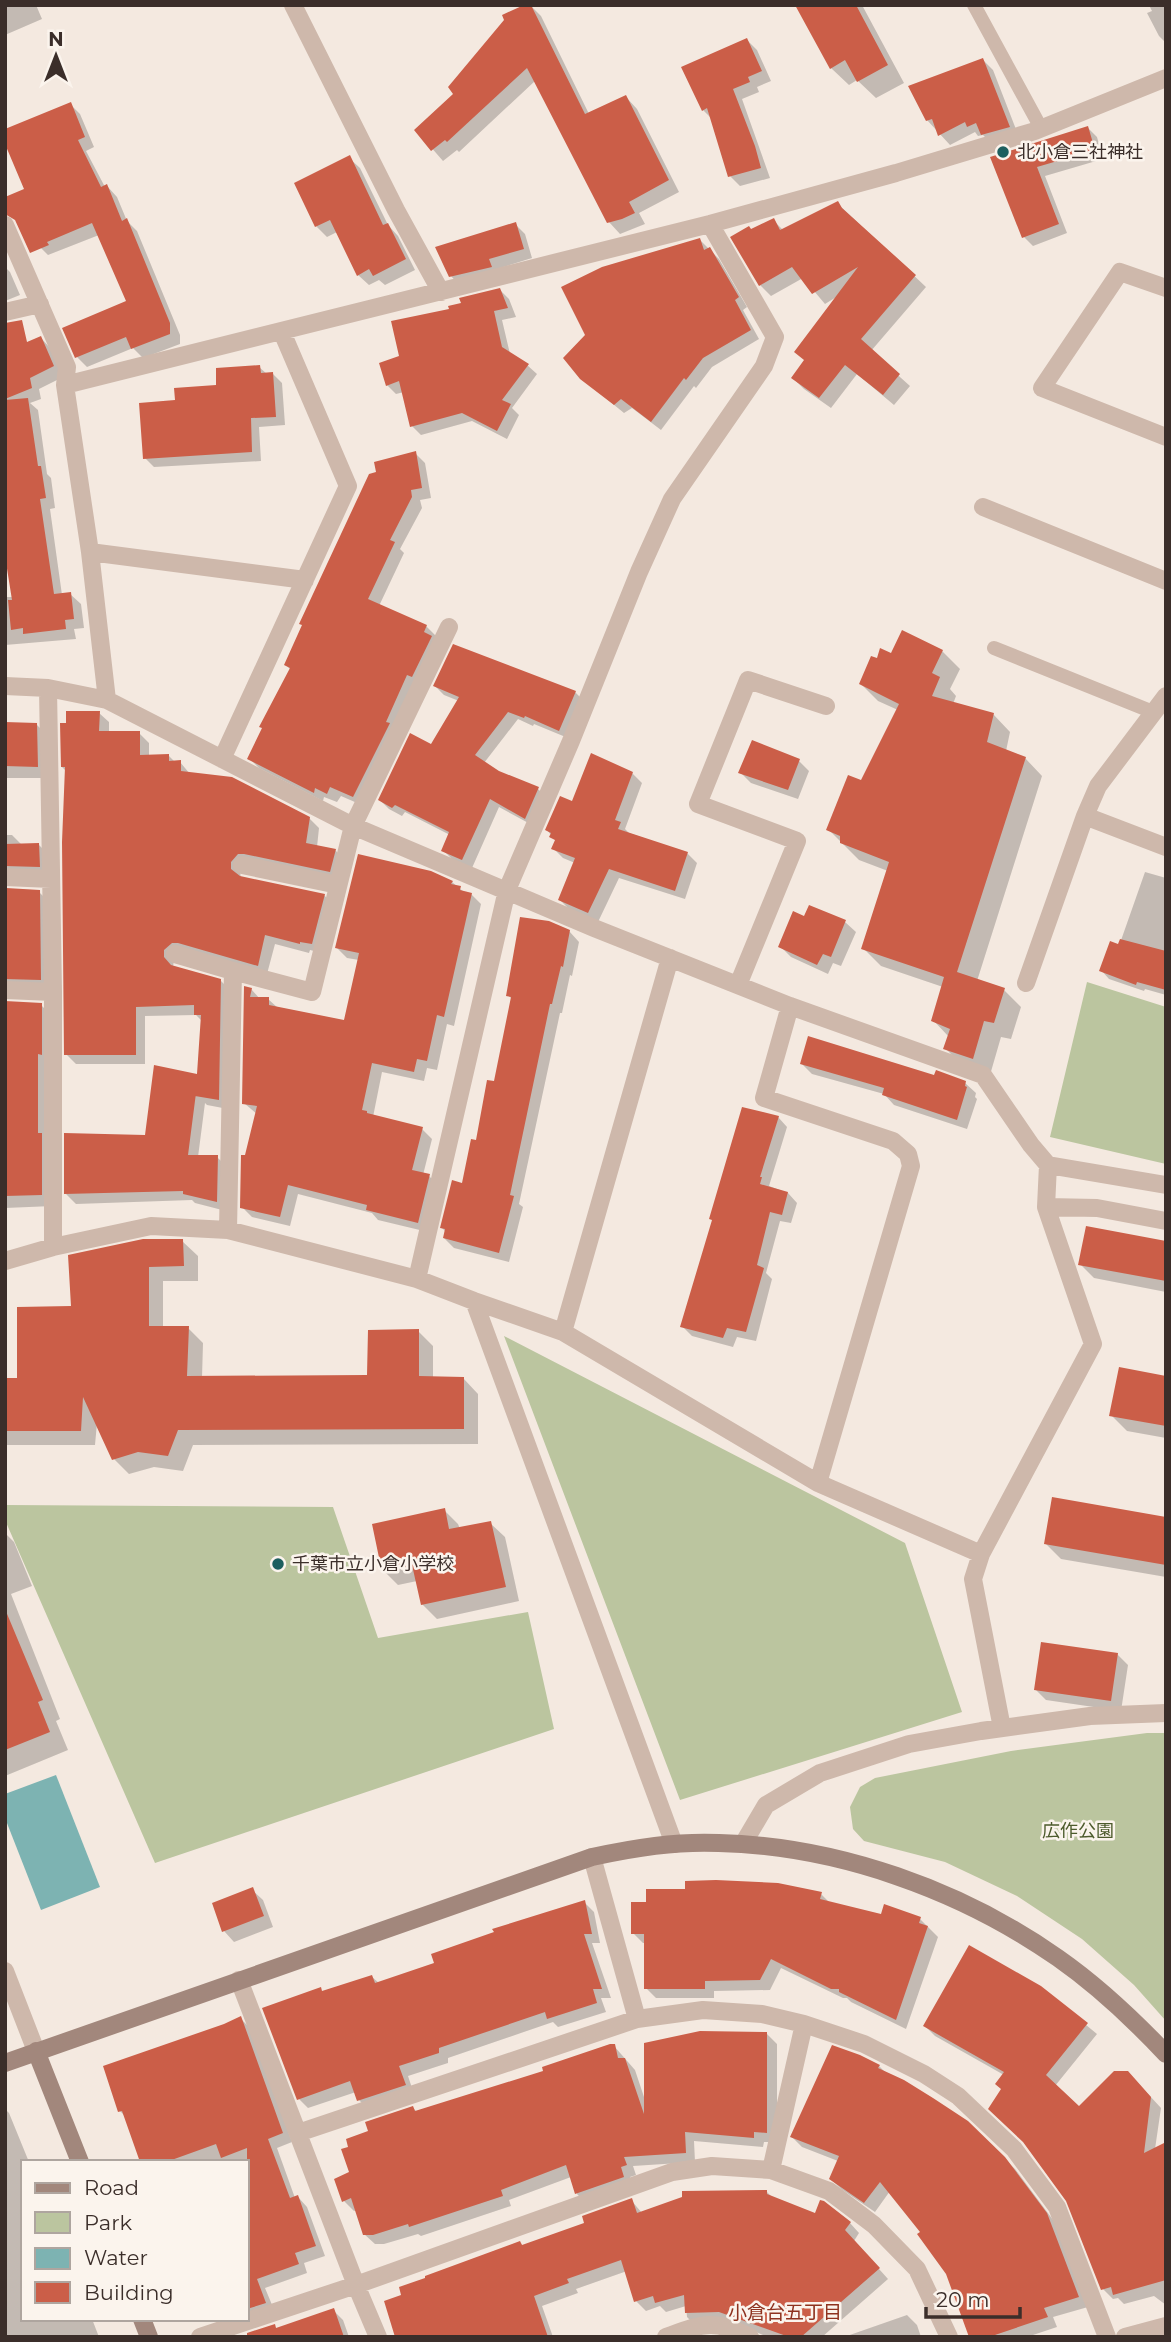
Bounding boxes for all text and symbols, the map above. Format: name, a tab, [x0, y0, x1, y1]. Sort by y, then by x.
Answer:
north arrow	[21, 21, 91, 91]
text: N	[48, 28, 64, 51]
place label: 北小倉三社神社	[1017, 141, 1143, 163]
marker: 北小倉三社神社	[995, 144, 1011, 160]
place label: 千葉市立小倉小学校	[292, 1553, 454, 1575]
marker: 千葉市立小倉小学校	[270, 1556, 286, 1572]
park label: 広作公園	[1042, 1820, 1114, 1842]
legend	[21, 2160, 248, 2321]
text: Road	[84, 2175, 139, 2200]
text: Park	[84, 2210, 132, 2235]
text: Water	[84, 2245, 148, 2270]
scale bar	[926, 2276, 1020, 2320]
text: Building	[84, 2280, 174, 2305]
text: 20 m	[936, 2287, 990, 2312]
district label: 小倉台五丁目	[728, 2301, 842, 2324]

